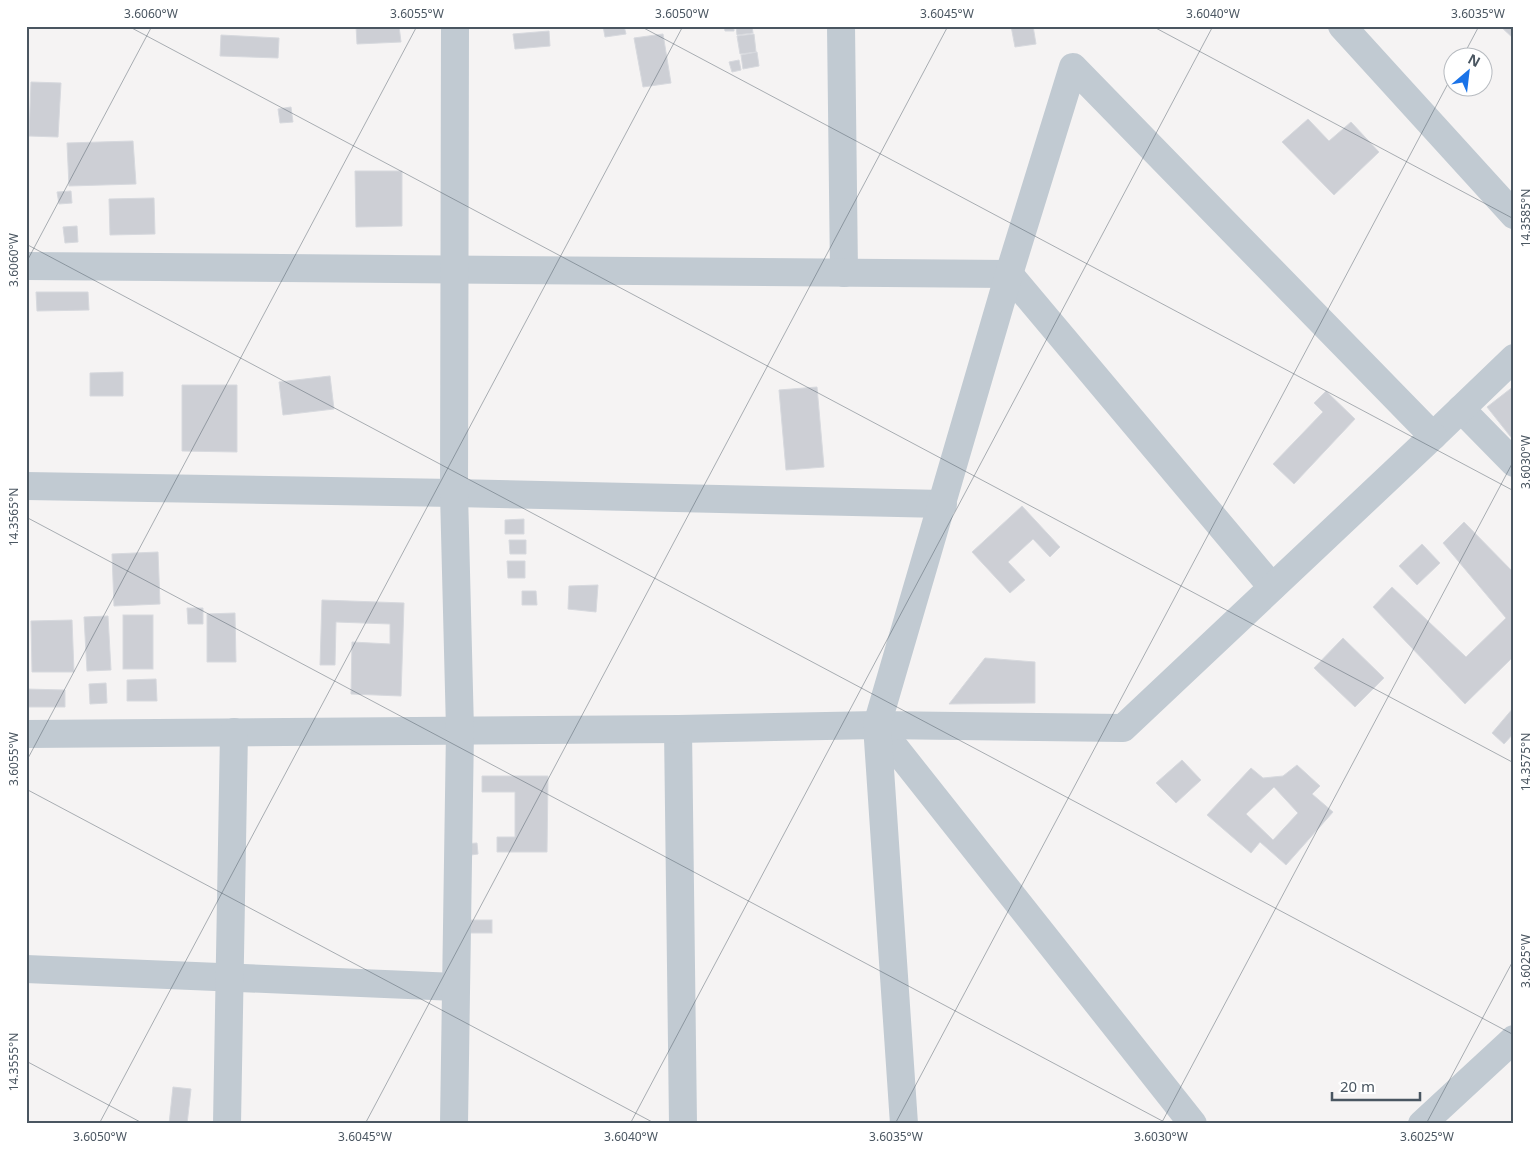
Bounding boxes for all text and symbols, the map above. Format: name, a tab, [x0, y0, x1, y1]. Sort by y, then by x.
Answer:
text: 3.6060°W	[124, 5, 178, 22]
text: 3.6055°W	[390, 5, 444, 22]
text: 3.6050°W	[655, 5, 709, 22]
text: 3.6045°W	[920, 5, 974, 22]
text: 3.6040°W	[1186, 5, 1240, 22]
text: 3.6035°W	[1451, 5, 1505, 22]
north arrow	[1442, 48, 1492, 98]
text: N	[1465, 49, 1484, 71]
text: 14.3585°N	[1517, 189, 1534, 247]
text: 3.6060°W	[5, 233, 22, 287]
text: 3.6030°W	[1517, 435, 1534, 489]
text: 14.3565°N	[5, 488, 22, 546]
text: 3.6055°W	[5, 732, 22, 786]
text: 14.3575°N	[1517, 733, 1534, 791]
text: 3.6025°W	[1517, 934, 1534, 988]
text: 14.3555°N	[5, 1033, 22, 1091]
scale bar	[1332, 1070, 1420, 1102]
text: 20 m	[1340, 1076, 1375, 1096]
text: 3.6050°W	[73, 1128, 127, 1145]
text: 3.6045°W	[338, 1128, 392, 1145]
text: 3.6040°W	[604, 1128, 658, 1145]
text: 3.6035°W	[869, 1128, 923, 1145]
text: 3.6030°W	[1134, 1128, 1188, 1145]
text: 3.6025°W	[1400, 1128, 1454, 1145]

